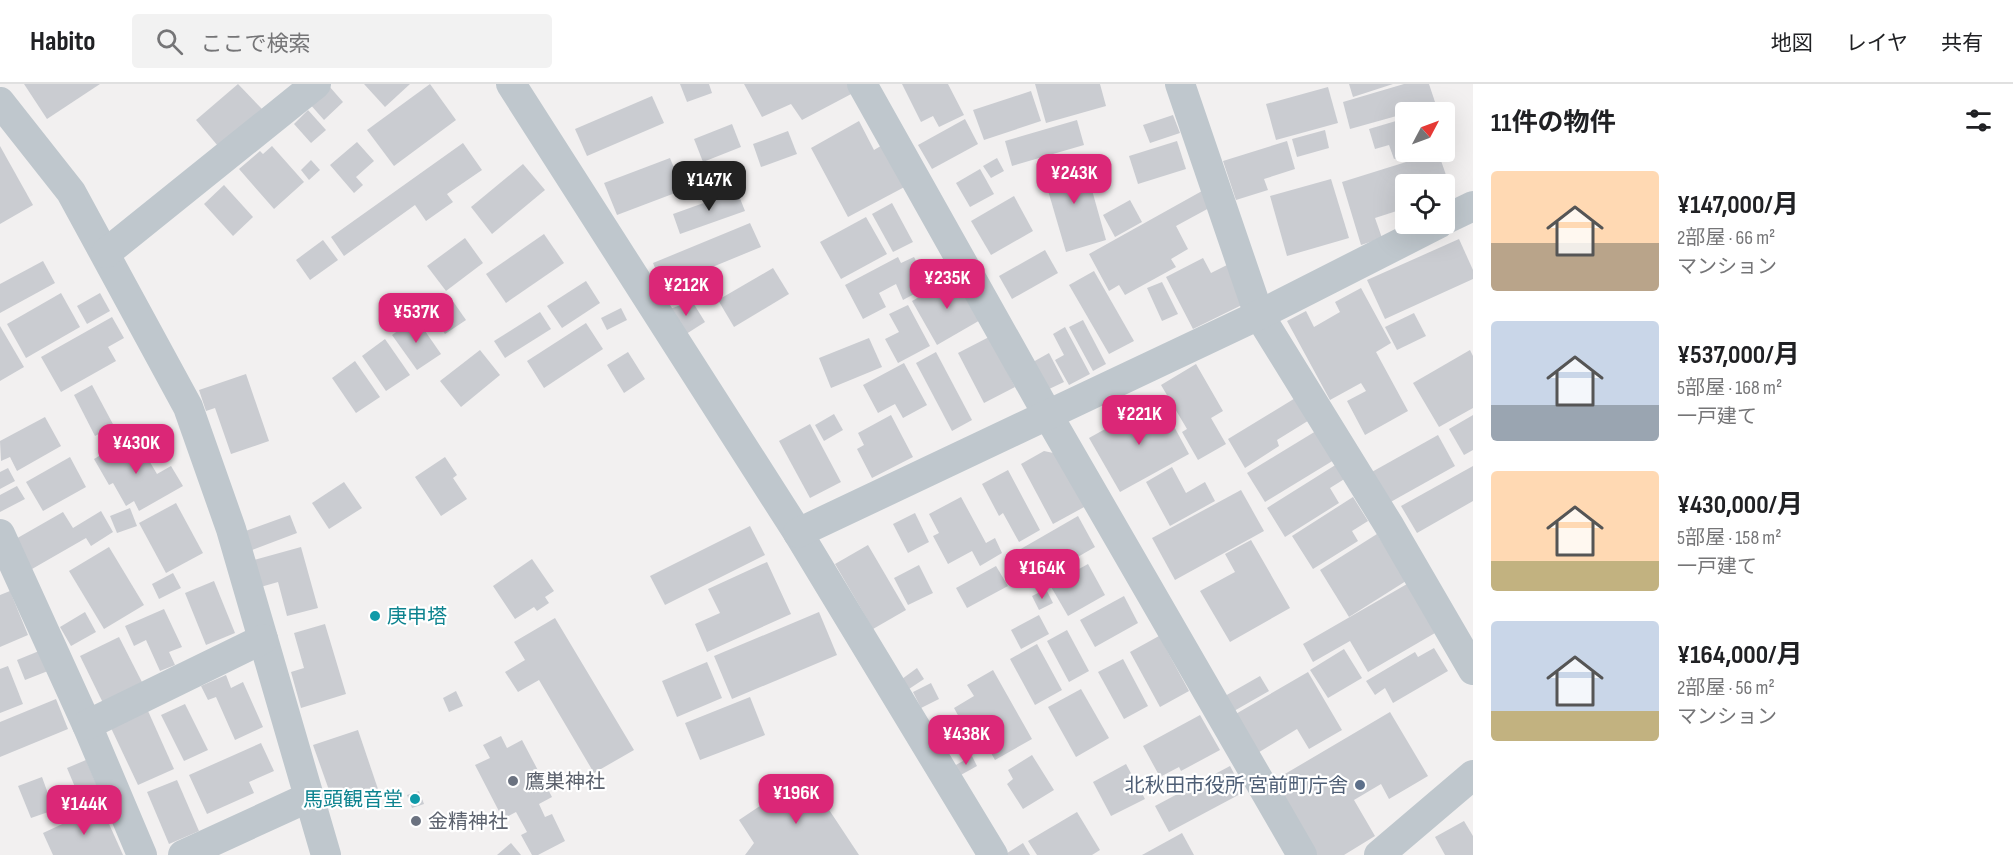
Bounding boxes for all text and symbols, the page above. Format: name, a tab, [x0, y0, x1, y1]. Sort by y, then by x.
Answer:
search box	[132, 14, 552, 68]
text: Habito	[30, 25, 96, 58]
icon: search	[153, 25, 186, 58]
text: ここで検索	[201, 31, 311, 58]
text: 地図	[1771, 31, 1813, 56]
text: レイヤ	[1846, 31, 1908, 56]
text: 共有	[1941, 31, 1983, 56]
north arrow	[1395, 102, 1455, 162]
map controls	[1395, 102, 1455, 234]
icon: filters	[1962, 104, 1995, 137]
text: 11件の物件	[1491, 108, 1615, 139]
pin: ¥243K	[1032, 154, 1116, 205]
pin: ¥147K	[667, 161, 751, 212]
text: ¥243K	[1050, 161, 1098, 185]
text: ¥147K	[686, 168, 732, 192]
button: locate	[1395, 174, 1455, 234]
text: ¥147,000/月	[1677, 190, 1799, 221]
icon: home	[1539, 195, 1611, 267]
text: 2部屋 · 66 m²	[1677, 226, 1775, 250]
text: マンション	[1677, 255, 1777, 279]
pin: ¥235K	[905, 259, 989, 310]
pin: ¥212K	[644, 266, 728, 317]
text: ¥235K	[924, 266, 970, 290]
text: ¥212K	[663, 273, 709, 297]
pin: ¥537K	[374, 293, 458, 344]
text: ¥537K	[393, 300, 439, 324]
text: ¥537,000/月	[1677, 340, 1800, 371]
icon: home	[1539, 345, 1611, 417]
text: 5部屋 · 168 m²	[1677, 376, 1782, 400]
pin: ¥221K	[1097, 395, 1181, 446]
text: ¥221K	[1116, 402, 1162, 426]
text: 一戸建て	[1677, 405, 1757, 429]
pin: ¥430K	[94, 424, 178, 475]
text: ¥430K	[112, 431, 160, 455]
text: ¥430,000/月	[1677, 490, 1803, 521]
icon: home	[1539, 495, 1611, 567]
text: 5部屋 · 158 m²	[1677, 526, 1781, 550]
pin: ¥164K	[1000, 549, 1084, 600]
text: 一戸建て	[1677, 555, 1757, 579]
text: ¥164K	[1019, 556, 1065, 580]
place label: 庚申塔	[387, 605, 447, 629]
marker: 庚申塔	[368, 609, 382, 623]
text: ¥164,000/月	[1677, 640, 1803, 671]
icon: home	[1539, 645, 1611, 717]
text: 2部屋 · 56 m²	[1677, 676, 1775, 700]
text: マンション	[1677, 705, 1777, 729]
pin: ¥438K	[924, 715, 1008, 766]
text: ¥438K	[942, 722, 990, 746]
place label: 鷹巣神社	[525, 770, 605, 794]
marker: 鷹巣神社	[506, 774, 520, 788]
pin: ¥196K	[754, 774, 838, 825]
place label: 北秋田市役所 宮前町庁舎	[1125, 774, 1348, 798]
marker: 北秋田市役所 宮前町庁舎	[1353, 778, 1367, 792]
text: ¥196K	[773, 781, 819, 805]
pin: ¥144K	[42, 785, 126, 836]
place label: 馬頭観音堂	[303, 788, 403, 812]
text: ¥144K	[61, 792, 107, 816]
marker: 馬頭観音堂	[408, 792, 422, 806]
place label: 金精神社	[428, 810, 508, 834]
marker: 金精神社	[409, 814, 423, 828]

